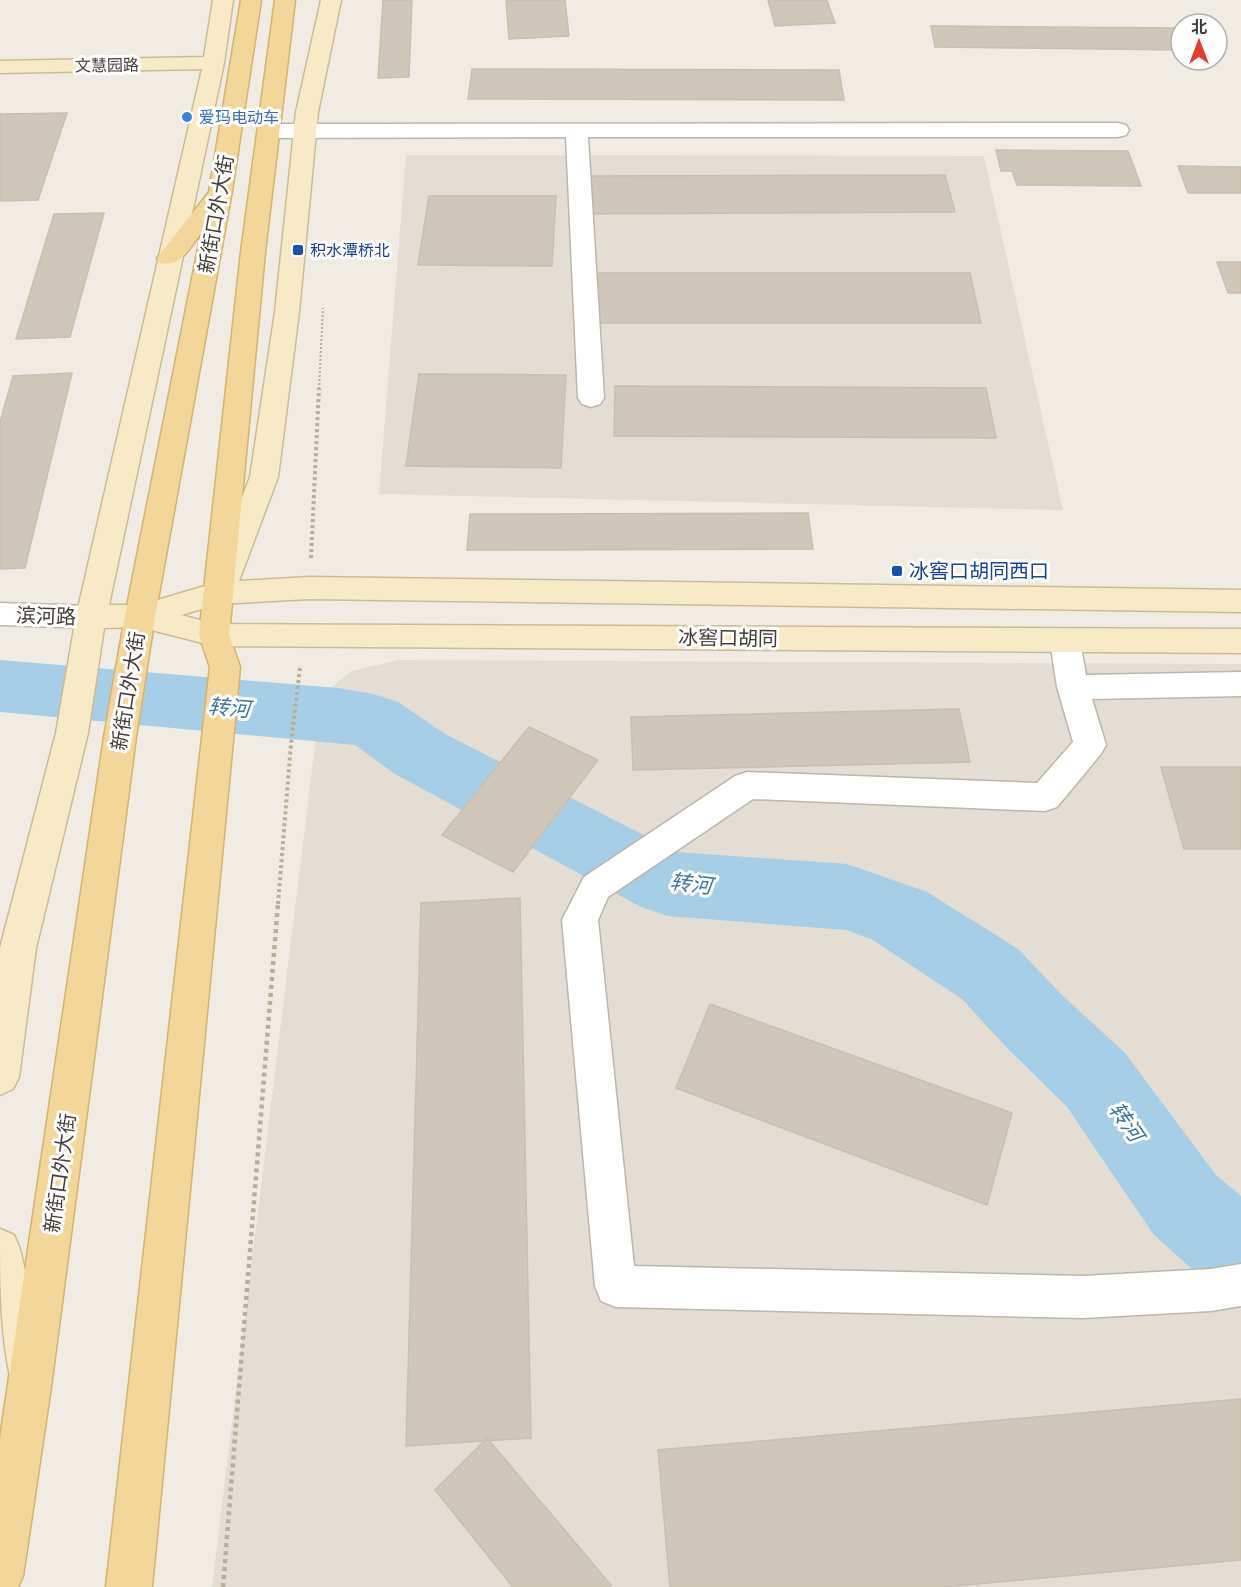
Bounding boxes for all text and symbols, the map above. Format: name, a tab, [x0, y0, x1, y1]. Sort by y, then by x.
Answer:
north arrow	[1169, 12, 1229, 72]
text: 北	[1191, 16, 1207, 38]
street label: 文慧园路	[75, 53, 139, 77]
place label: 爱玛电动车	[199, 106, 279, 128]
marker: 爱玛电动车	[180, 110, 194, 124]
street label: 新街口外大街	[192, 152, 239, 275]
place label: 积水潭桥北	[310, 239, 390, 261]
marker: 积水潭桥北	[291, 243, 305, 257]
place label: 冰窖口胡同西口	[909, 557, 1049, 584]
marker: 冰窖口胡同西口	[890, 564, 904, 578]
street label: 滨河路	[16, 601, 76, 630]
street label: 冰窖口胡同	[678, 623, 778, 652]
street label: 新街口外大街	[105, 630, 150, 752]
water label: 转河	[207, 691, 255, 723]
water label: 转河	[669, 867, 718, 900]
water label: 转河	[1103, 1096, 1153, 1150]
street label: 新街口外大街	[38, 1112, 81, 1234]

